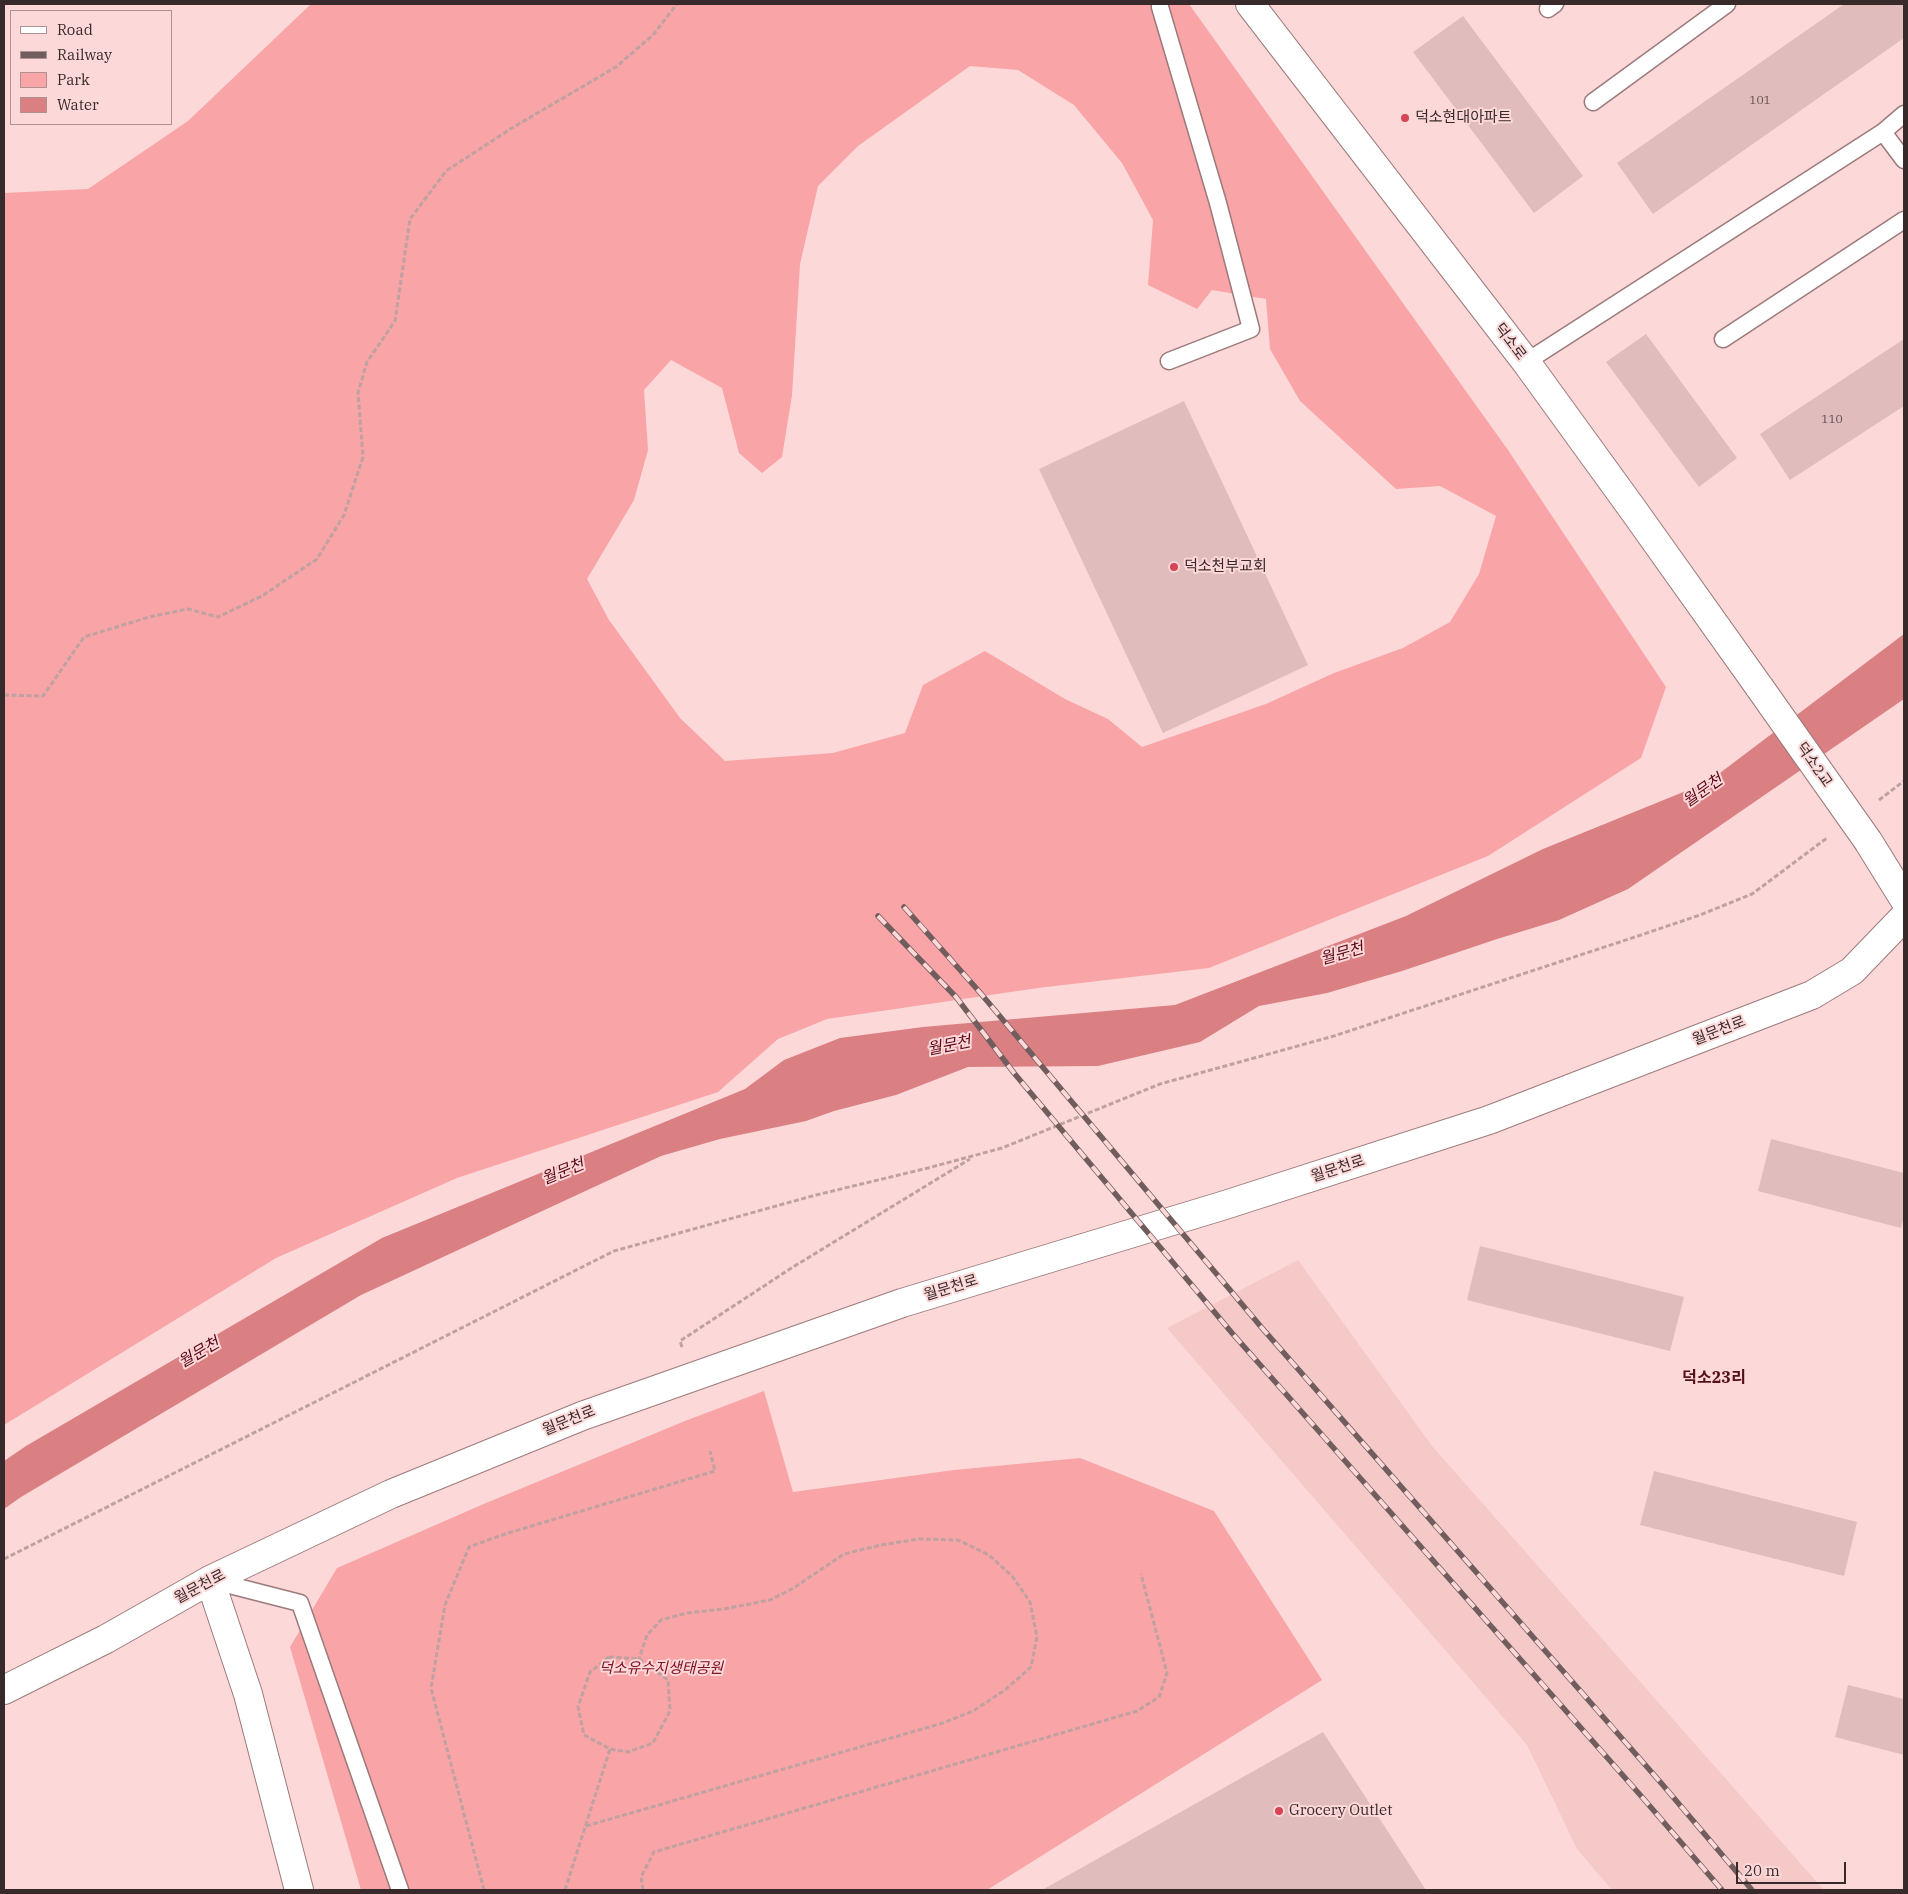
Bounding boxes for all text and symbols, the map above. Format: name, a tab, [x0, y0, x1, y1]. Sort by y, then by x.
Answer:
legend	[10, 10, 172, 125]
text: Road	[57, 20, 93, 39]
text: Railway	[57, 45, 112, 64]
text: Park	[57, 70, 90, 89]
house number: 101	[1749, 94, 1771, 108]
text: Water	[57, 95, 99, 114]
place label: 덕소현대아파트	[1415, 109, 1512, 127]
marker: 덕소현대아파트	[1399, 112, 1411, 124]
street label: 덕소로	[1490, 320, 1530, 364]
house number: 110	[1821, 413, 1843, 427]
place label: 덕소천부교회	[1184, 558, 1267, 576]
marker: 덕소천부교회	[1168, 561, 1180, 573]
street label: 덕소2교	[1792, 739, 1836, 791]
water label: 월문천	[1679, 770, 1727, 812]
water label: 월문천	[1318, 939, 1366, 969]
street label: 월문천로	[1690, 1013, 1748, 1049]
water label: 월문천	[925, 1032, 973, 1060]
street label: 월문천로	[1309, 1152, 1367, 1186]
water label: 월문천	[539, 1155, 587, 1189]
street label: 월문천로	[922, 1271, 980, 1305]
water label: 월문천	[175, 1334, 223, 1372]
district label: 덕소23리	[1682, 1368, 1746, 1388]
street label: 월문천로	[540, 1402, 598, 1440]
street label: 월문천로	[171, 1566, 229, 1608]
park label: 덕소유수지생태공원	[599, 1660, 723, 1678]
place label: Grocery Outlet	[1289, 1802, 1392, 1820]
marker: Grocery Outlet	[1273, 1805, 1285, 1817]
scale bar	[1738, 1852, 1848, 1884]
text: 20 m	[1744, 1861, 1780, 1880]

